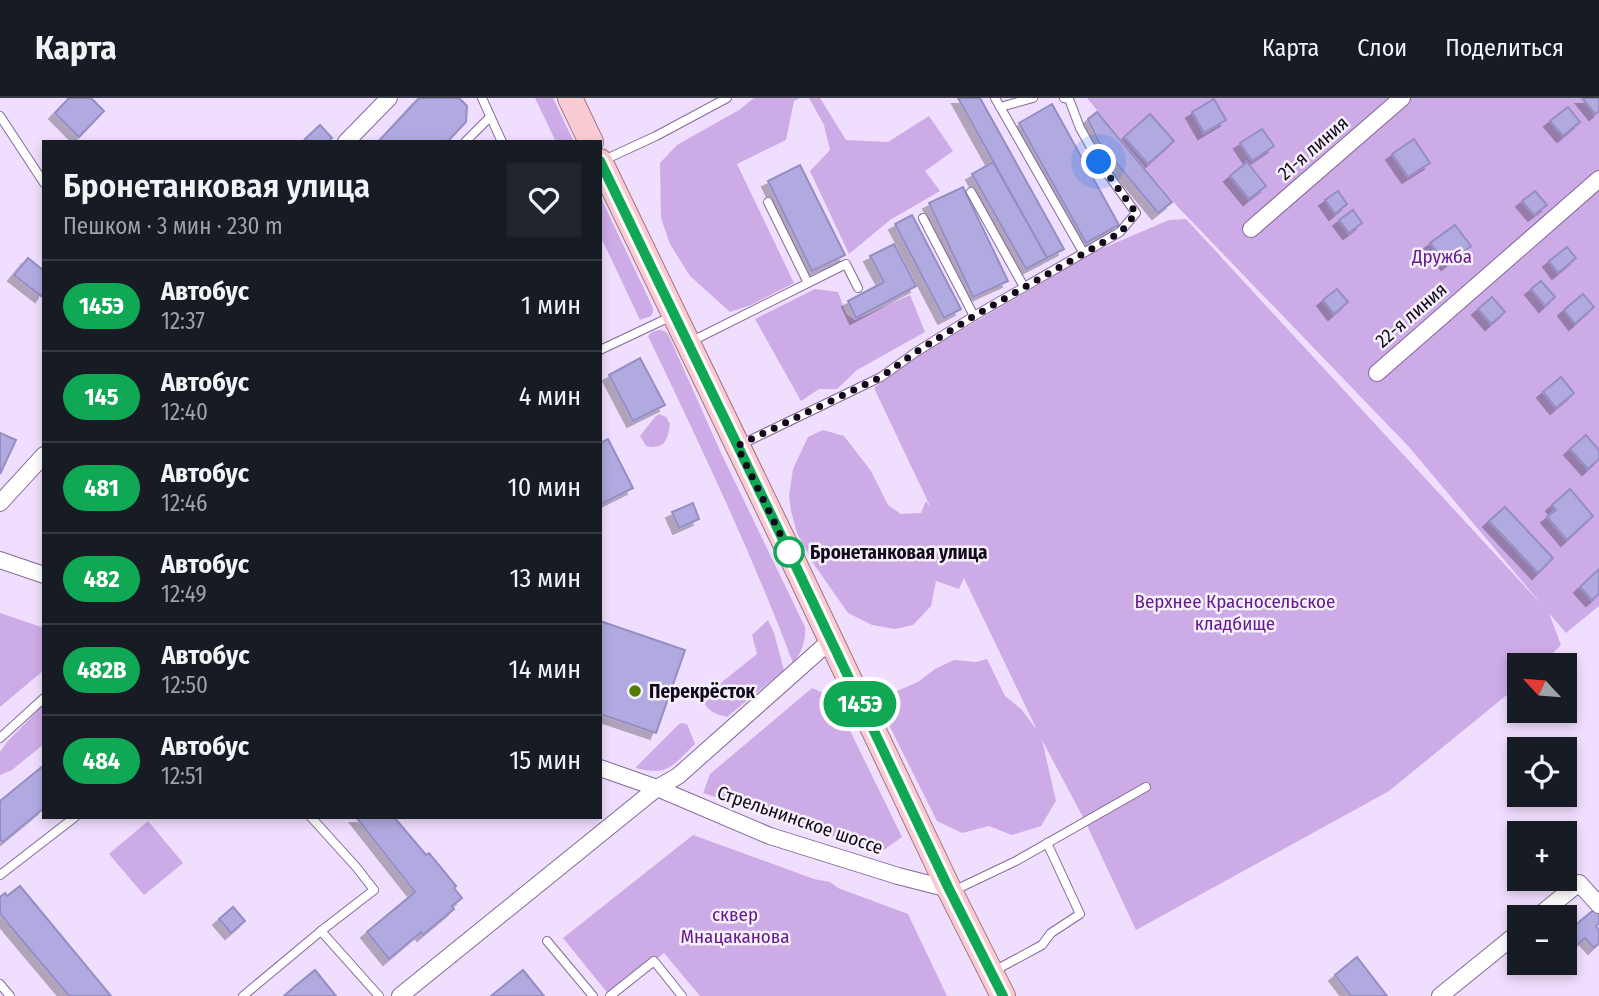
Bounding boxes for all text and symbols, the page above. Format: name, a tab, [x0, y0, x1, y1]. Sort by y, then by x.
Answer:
text: Карта	[35, 28, 117, 68]
text: Карта	[1262, 34, 1319, 62]
text: Слои	[1357, 34, 1407, 62]
text: Поделиться	[1445, 34, 1564, 62]
street label: 21-я линия	[1273, 111, 1353, 185]
your location	[1081, 144, 1116, 179]
button: heart	[507, 163, 581, 237]
text: Бронетанковая улица	[63, 166, 370, 206]
text: Пешком · 3 мин · 230 m	[63, 212, 283, 240]
park label: Дружба	[1411, 245, 1472, 268]
text: Автобус	[161, 276, 249, 307]
street label: 22-я линия	[1371, 278, 1451, 352]
text: 1 мин	[521, 290, 581, 321]
text: 145Э	[79, 292, 124, 320]
text: 12:37	[161, 307, 205, 335]
text: Автобус	[161, 367, 249, 398]
text: 4 мин	[519, 381, 581, 412]
text: 145	[84, 383, 119, 411]
text: 12:40	[161, 398, 208, 426]
text: Автобус	[161, 458, 249, 489]
text: 10 мин	[508, 472, 581, 503]
text: 481	[84, 474, 119, 502]
text: 12:46	[161, 489, 207, 517]
marker: Бронетанковая улица	[774, 537, 804, 567]
place label: Бронетанковая улица	[810, 541, 987, 564]
text: Автобус	[161, 549, 249, 580]
text: 13 мин	[509, 563, 581, 594]
text: 482	[84, 565, 120, 593]
text: 12:49	[161, 580, 207, 608]
park label: Верхнее Красносельское кладбище	[1135, 590, 1335, 635]
text: Автобус	[161, 640, 250, 671]
north arrow	[1507, 653, 1577, 723]
map controls	[1507, 653, 1577, 975]
text: 14 мин	[509, 654, 581, 685]
text: 482В	[77, 656, 126, 684]
text: 12:50	[161, 671, 208, 699]
place label: Перекрёсток	[649, 680, 756, 703]
line badge: 145Э	[811, 681, 909, 727]
marker: Перекрёсток	[627, 683, 643, 699]
text: 145Э	[837, 690, 883, 718]
text: Автобус	[161, 731, 249, 762]
button: locate	[1507, 737, 1577, 807]
text: 15 мин	[509, 745, 581, 776]
text: 484	[83, 747, 120, 775]
text: 12:51	[161, 762, 203, 790]
street label: Стрельнинское шоссе	[714, 781, 886, 859]
button: +	[1507, 821, 1577, 891]
park label: сквер Мнацаканова	[680, 903, 790, 948]
button: −	[1507, 905, 1577, 975]

